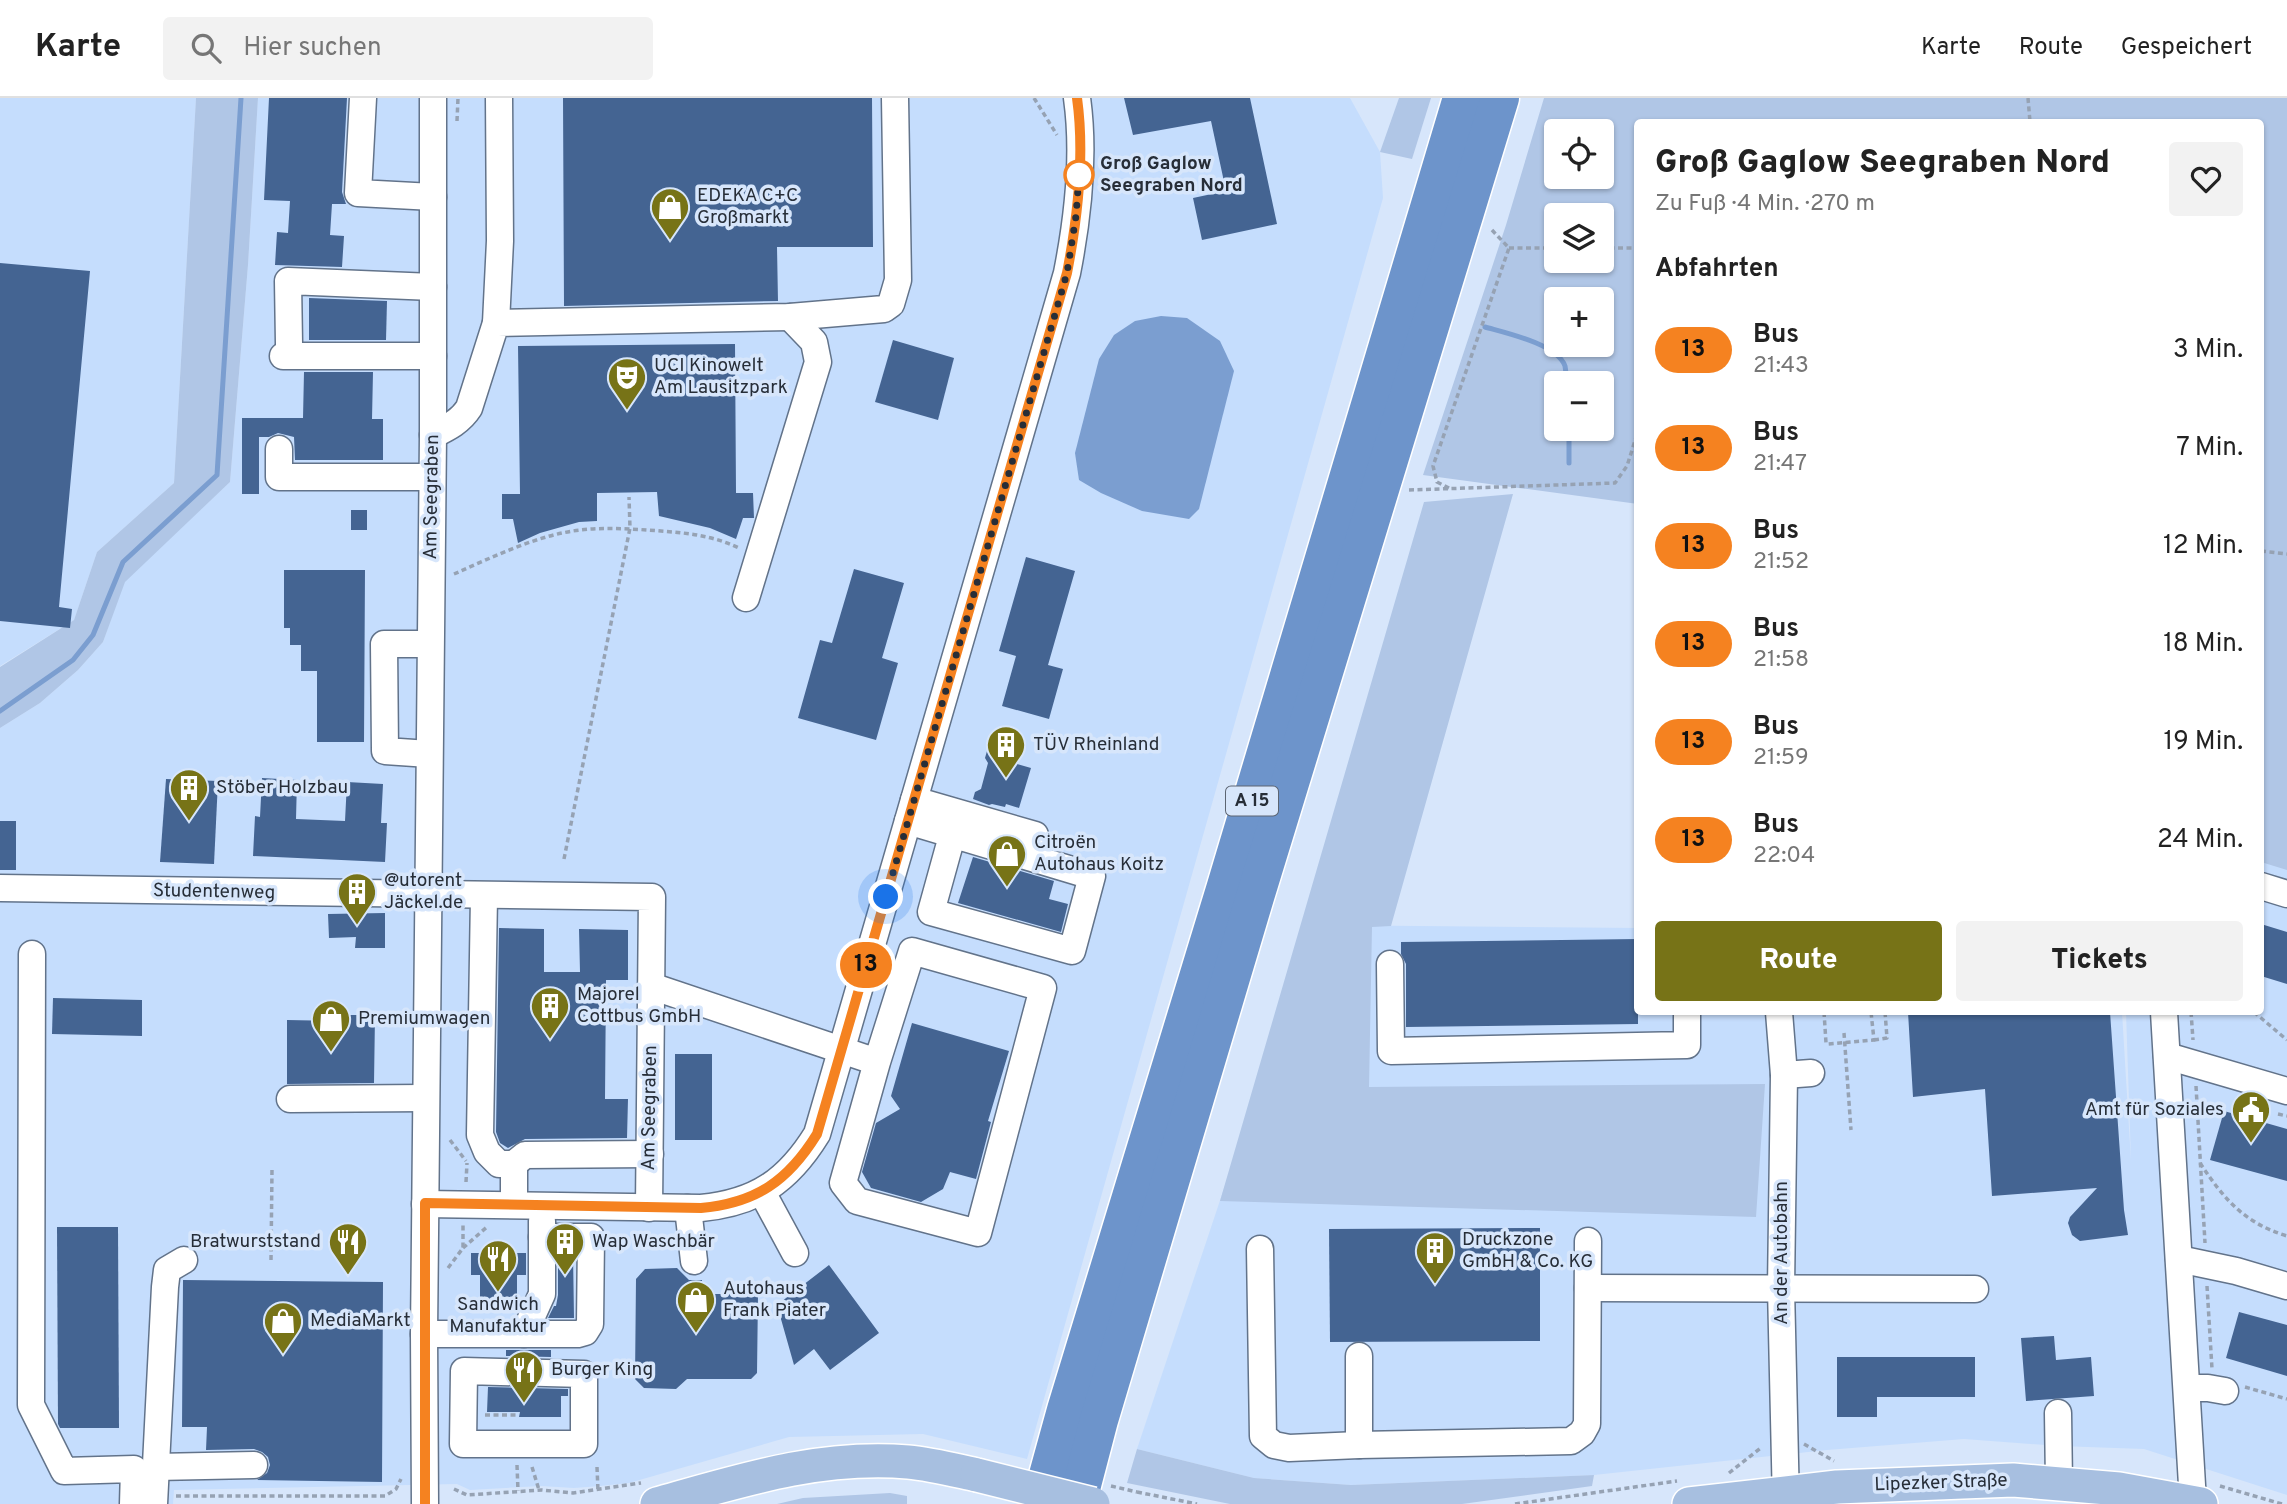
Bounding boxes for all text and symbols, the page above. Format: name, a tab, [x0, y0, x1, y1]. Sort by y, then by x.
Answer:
search box	[163, 17, 653, 80]
text: Karte	[35, 27, 121, 69]
icon: search	[187, 29, 225, 67]
text: Hier suchen	[243, 32, 382, 65]
text: Karte	[1921, 33, 1981, 63]
text: Route	[2019, 33, 2083, 63]
text: Gespeichert	[2121, 33, 2252, 63]
map controls	[1544, 119, 1614, 441]
button: locate	[1544, 119, 1614, 189]
button: heart	[2169, 142, 2243, 216]
text: Groß Gaglow Seegraben Nord	[1655, 143, 2110, 185]
place label: Groß Gaglow Seegraben Nord	[1100, 152, 1243, 198]
marker: Groß Gaglow Seegraben Nord	[1064, 160, 1094, 190]
place label: EDEKA C+C Großmarkt	[697, 184, 798, 230]
shop icon: EDEKA C+C Großmarkt	[649, 186, 691, 241]
text: Zu Fuß · 4 Min. · 270 m	[1655, 190, 1875, 219]
button: layers	[1544, 203, 1614, 273]
text: Abfahrten	[1655, 253, 1779, 286]
button: +	[1544, 287, 1614, 357]
text: Bus	[1753, 319, 1799, 352]
text: 3 Min.	[2173, 334, 2243, 367]
text: 13	[1682, 335, 1706, 365]
text: 21:43	[1753, 352, 1809, 381]
place label: UCI Kinowelt Am Lausitzpark	[654, 354, 788, 400]
theatre icon: UCI Kinowelt Am Lausitzpark	[606, 356, 648, 411]
button: −	[1544, 371, 1614, 441]
text: Bus	[1753, 417, 1799, 450]
text: 7 Min.	[2176, 432, 2243, 465]
text: 13	[1682, 433, 1706, 463]
street label: Am Seegraben	[419, 434, 445, 560]
text: 21:47	[1753, 450, 1807, 479]
text: Bus	[1753, 515, 1799, 548]
text: 12 Min.	[2163, 530, 2243, 563]
text: 13	[1682, 531, 1706, 561]
text: 21:52	[1753, 548, 1809, 577]
text: Bus	[1753, 613, 1799, 646]
text: 18 Min.	[2163, 628, 2243, 661]
text: 13	[1682, 629, 1706, 659]
text: 21:58	[1753, 646, 1809, 675]
text: Bus	[1753, 711, 1799, 744]
building icon: TÜV Rheinland	[985, 724, 1027, 779]
text: 19 Min.	[2163, 726, 2243, 759]
text: 13	[1682, 727, 1706, 757]
place label: TÜV Rheinland	[1033, 732, 1160, 757]
text: 21:59	[1753, 744, 1809, 773]
building icon: Stöber Holzbau	[168, 767, 210, 822]
place label: Stöber Holzbau	[216, 776, 348, 800]
road number: A 15	[1226, 786, 1278, 816]
text: Bus	[1753, 809, 1799, 842]
text: 24 Min.	[2157, 824, 2243, 857]
text: 13	[1682, 825, 1706, 855]
place label: Citroën Autohaus Koitz	[1034, 831, 1164, 877]
shop icon: Citroën Autohaus Koitz	[986, 833, 1028, 888]
text: 22:04	[1753, 842, 1815, 871]
place label: @utorent Jäckel.de	[384, 869, 463, 915]
building icon: @utorent Jäckel.de	[336, 871, 378, 926]
street label: Studentenweg	[153, 879, 275, 905]
your location	[868, 879, 903, 914]
button: Route	[1655, 921, 1942, 1001]
button: Tickets	[1956, 921, 2243, 1001]
line badge: 13	[834, 942, 898, 988]
text: 13	[854, 950, 878, 980]
place label: Majorel Cottbus GmbH	[577, 983, 701, 1029]
building icon: Majorel Cottbus GmbH	[529, 985, 571, 1040]
shop icon: Premiumwagen	[310, 998, 352, 1053]
place label: Premiumwagen	[358, 1007, 490, 1031]
street label: Am Seegraben	[637, 1045, 663, 1171]
public building icon: Amt für Soziales	[2230, 1089, 2272, 1144]
place label: Amt für Soziales	[2085, 1098, 2224, 1122]
street label: An der Autobahn	[1770, 1181, 1794, 1325]
restaurant icon: Bratwurststand	[327, 1221, 369, 1276]
building icon: Wap Waschbär	[544, 1221, 586, 1276]
place label: Druckzone GmbH & Co. KG	[1462, 1228, 1593, 1274]
place label: Bratwurststand	[190, 1230, 321, 1254]
place label: Wap Waschbär	[592, 1230, 716, 1254]
building icon: Druckzone GmbH & Co. KG	[1414, 1230, 1456, 1285]
restaurant icon: Sandwich Manufaktur	[477, 1238, 519, 1293]
place label: Autohaus Frank Piater	[723, 1277, 827, 1323]
shop icon: Autohaus Frank Piater	[675, 1279, 717, 1334]
place label: Sandwich Manufaktur	[449, 1293, 547, 1339]
shop icon: MediaMarkt	[262, 1300, 304, 1355]
place label: MediaMarkt	[310, 1309, 411, 1333]
restaurant icon: Burger King	[503, 1349, 545, 1404]
place label: Burger King	[551, 1358, 653, 1382]
street label: Lipezker Straße	[1874, 1469, 2008, 1497]

